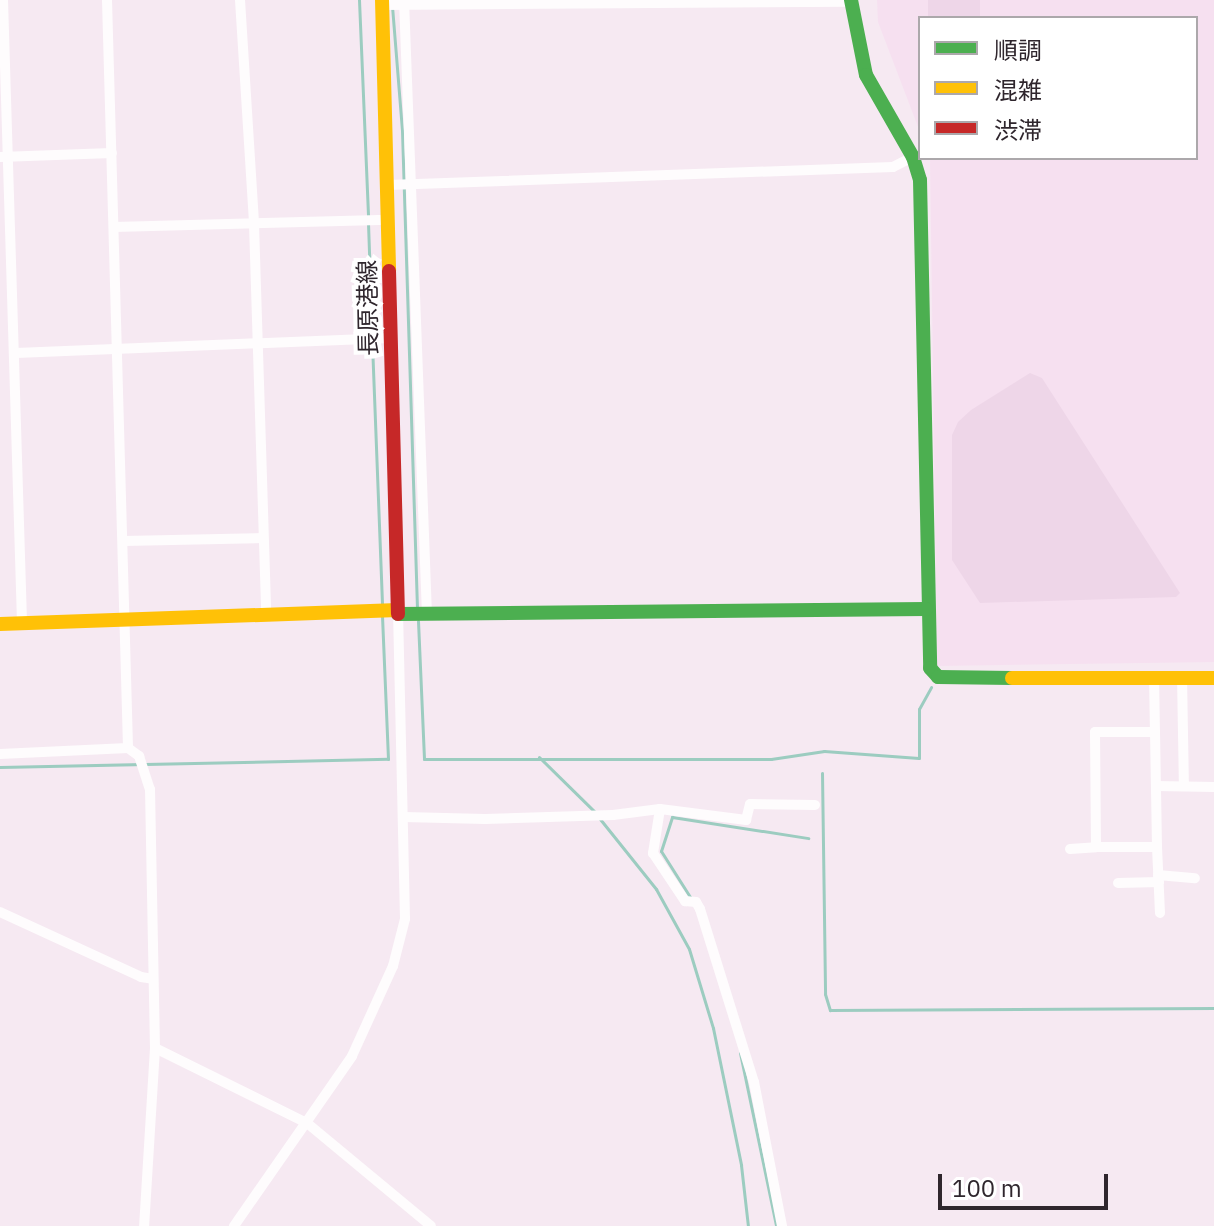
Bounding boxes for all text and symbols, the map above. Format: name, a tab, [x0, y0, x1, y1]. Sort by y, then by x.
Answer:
legend	[918, 16, 1198, 160]
text: 順調	[994, 34, 1042, 66]
text: 混雑	[994, 74, 1042, 106]
text: 渋滞	[994, 114, 1042, 146]
street label: 長原港線	[353, 260, 383, 356]
scale bar	[942, 1158, 1112, 1208]
text: 100 m	[952, 1172, 1022, 1204]

